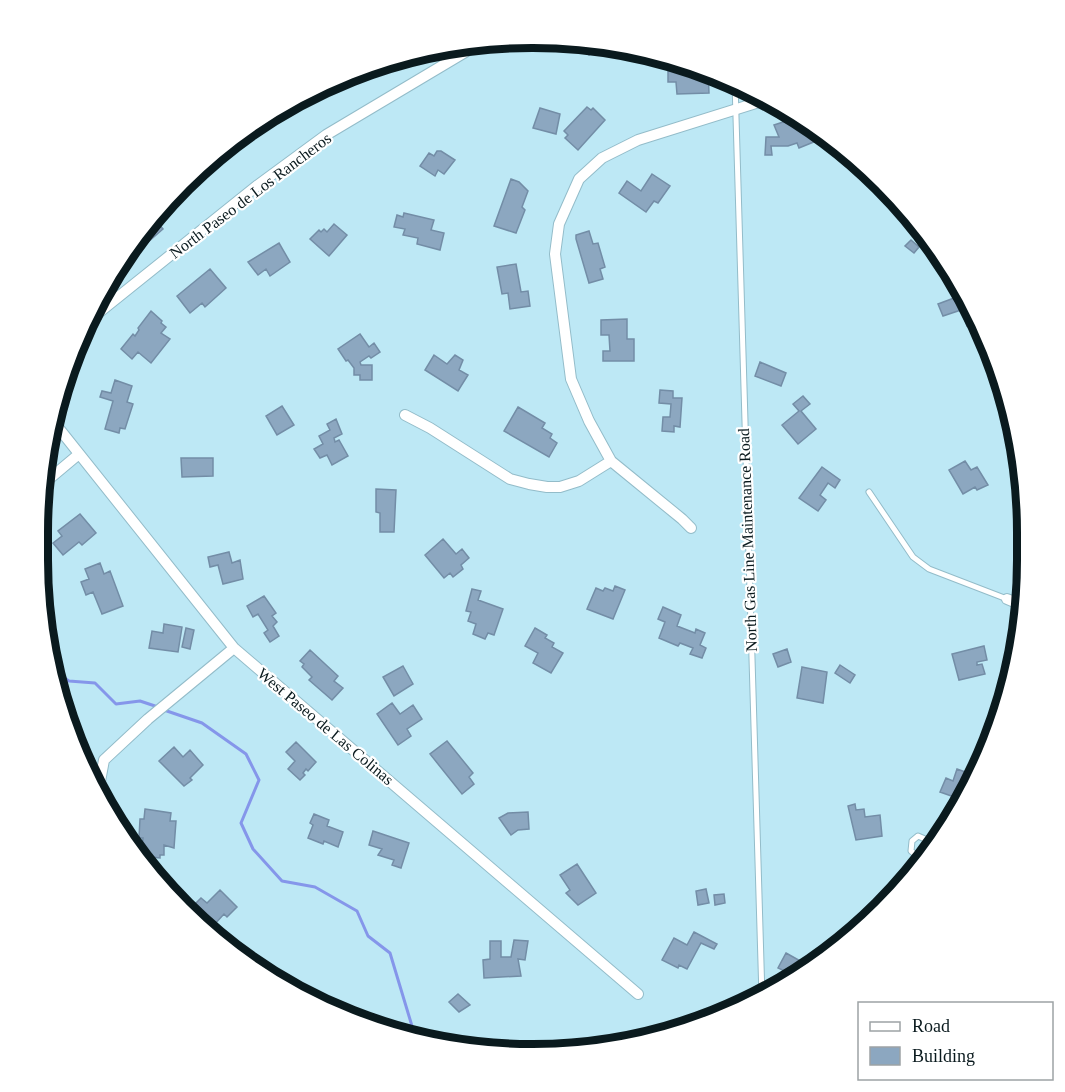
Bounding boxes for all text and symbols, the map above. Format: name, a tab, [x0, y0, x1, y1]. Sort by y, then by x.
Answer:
street label: North Paseo de Los Rancheros	[166, 129, 334, 262]
street label: North Gas Line Maintenance Road	[735, 428, 760, 652]
street label: West Paseo de Las Colinas	[254, 665, 397, 788]
legend	[858, 1002, 1053, 1080]
text: Road	[912, 1016, 950, 1036]
text: Building	[912, 1046, 975, 1066]

